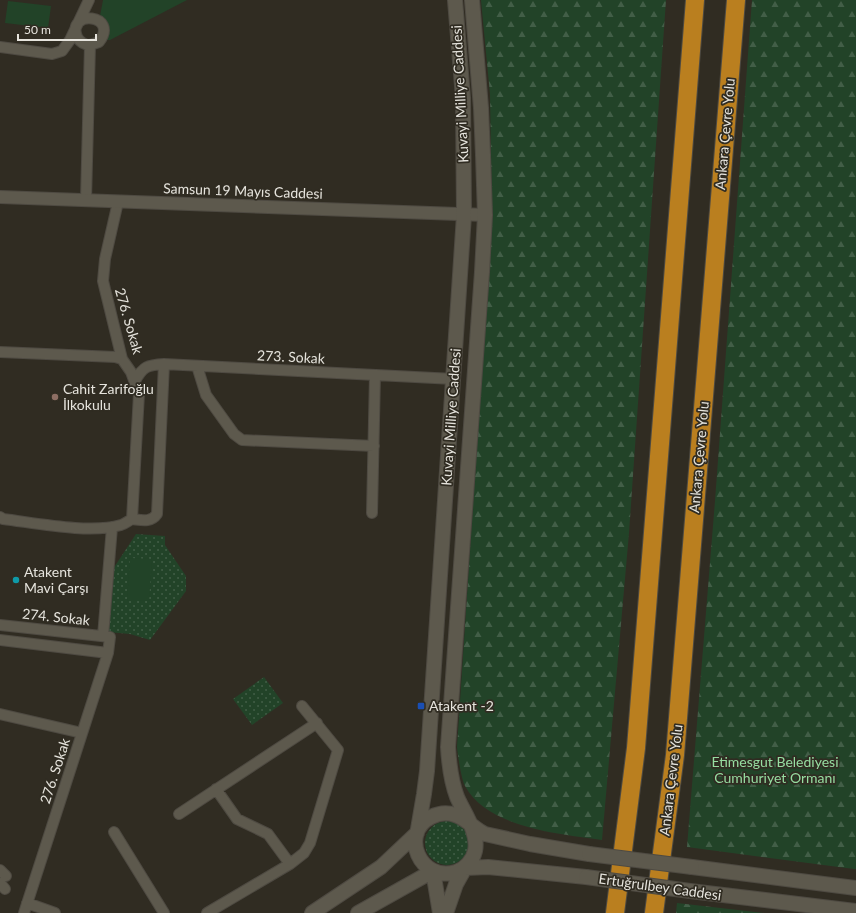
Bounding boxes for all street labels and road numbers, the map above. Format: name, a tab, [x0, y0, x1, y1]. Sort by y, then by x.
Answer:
street label: Kuvayi Milliye Caddesi	[447, 25, 472, 163]
street label: Ankara Çevre Yolu	[711, 77, 738, 190]
street label: Samsun 19 Mayıs Caddesi	[163, 179, 323, 202]
street label: 276. Sokak	[112, 286, 147, 357]
street label: 273. Sokak	[257, 346, 326, 367]
street label: Kuvayi Milliye Caddesi	[437, 348, 464, 486]
street label: Ankara Çevre Yolu	[685, 400, 712, 513]
street label: 274. Sokak	[21, 604, 92, 629]
street label: Ankara Çevre Yolu	[655, 723, 686, 837]
street label: 276. Sokak	[36, 735, 73, 806]
street label: Ertuğrulbey Caddesi	[598, 869, 722, 904]

